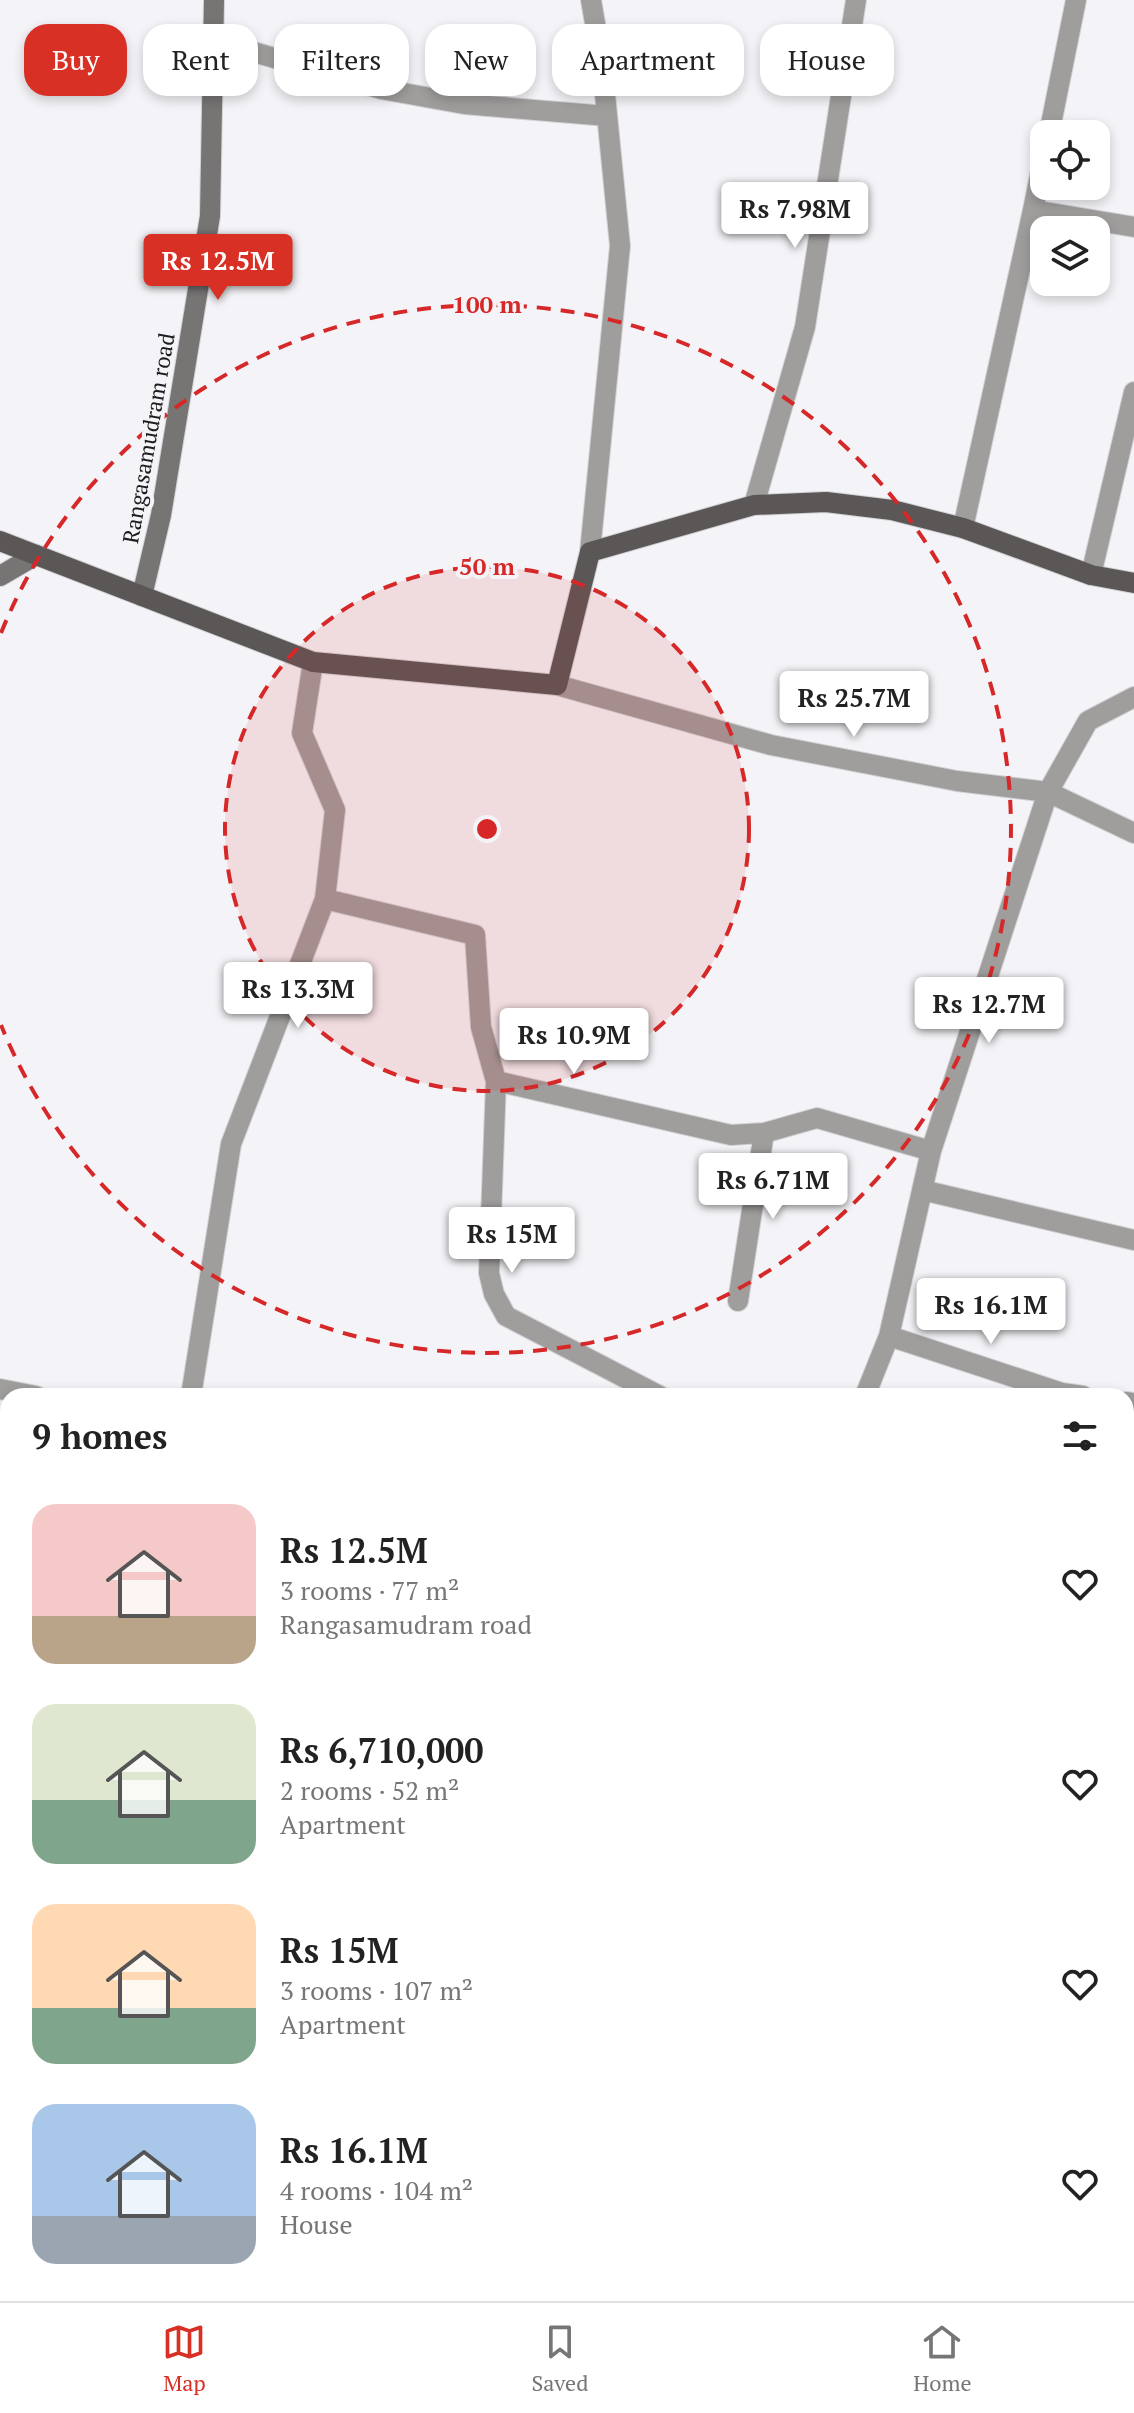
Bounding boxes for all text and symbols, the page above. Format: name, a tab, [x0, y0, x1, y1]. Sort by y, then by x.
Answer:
chip: Buy	[24, 24, 127, 96]
chip: Rent	[143, 24, 258, 96]
chip: Filters	[274, 24, 409, 96]
chip: New	[425, 24, 536, 96]
chip: Apartment	[552, 24, 744, 96]
chip: House	[760, 24, 894, 96]
map controls	[1030, 120, 1110, 296]
button: locate	[1030, 120, 1110, 200]
pin: Rs 7.98M	[712, 182, 878, 250]
text: Rs 7.98M	[739, 191, 851, 225]
button: layers	[1030, 216, 1110, 296]
pin: Rs 12.5M	[135, 234, 301, 302]
text: Rs 12.5M	[162, 243, 274, 277]
text: 100 m	[452, 288, 522, 320]
street label: Rangasamudram road	[115, 331, 181, 545]
text: 50 m	[459, 550, 515, 582]
pin: Rs 25.7M	[771, 671, 937, 739]
text: Rs 25.7M	[798, 680, 910, 714]
centre of rings	[473, 815, 501, 843]
pin: Rs 13.3M	[215, 962, 381, 1030]
text: Rs 13.3M	[242, 971, 354, 1005]
pin: Rs 12.7M	[906, 977, 1072, 1045]
text: Rs 12.7M	[933, 986, 1045, 1020]
pin: Rs 10.9M	[491, 1008, 657, 1076]
text: Rs 10.9M	[518, 1017, 630, 1051]
pin: Rs 6.71M	[690, 1153, 856, 1221]
text: Rs 6.71M	[717, 1162, 829, 1196]
pin: Rs 15M	[447, 1207, 577, 1275]
text: Rs 15M	[467, 1216, 557, 1250]
pin: Rs 16.1M	[908, 1278, 1074, 1346]
text: Rs 16.1M	[935, 1287, 1047, 1321]
text: 9 homes	[32, 1414, 167, 1459]
icon: filters	[1058, 1414, 1102, 1458]
text: Rs 12.5M	[280, 1528, 428, 1573]
icon: home	[96, 1536, 192, 1632]
icon: heart	[1058, 1562, 1102, 1606]
text: 3 rooms · 77 m²	[280, 1573, 459, 1607]
text: Rangasamudram road	[280, 1607, 532, 1641]
text: Rs 6,710,000	[280, 1728, 484, 1773]
icon: home	[96, 1736, 192, 1832]
icon: heart	[1058, 1762, 1102, 1806]
text: 2 rooms · 52 m²	[280, 1773, 459, 1807]
text: Apartment	[280, 1807, 406, 1841]
text: Rs 15M	[280, 1928, 398, 1973]
icon: home	[96, 1936, 192, 2032]
icon: heart	[1058, 1962, 1102, 2006]
text: 3 rooms · 107 m²	[280, 1973, 473, 2007]
text: Apartment	[280, 2007, 406, 2041]
text: Rs 16.1M	[280, 2128, 428, 2173]
icon: home	[96, 2136, 192, 2232]
icon: heart	[1058, 2162, 1102, 2206]
text: 4 rooms · 104 m²	[280, 2173, 473, 2207]
text: House	[280, 2207, 353, 2241]
tab: Map	[162, 2320, 206, 2397]
tab: Saved	[531, 2320, 588, 2397]
tab: Home	[913, 2320, 972, 2397]

